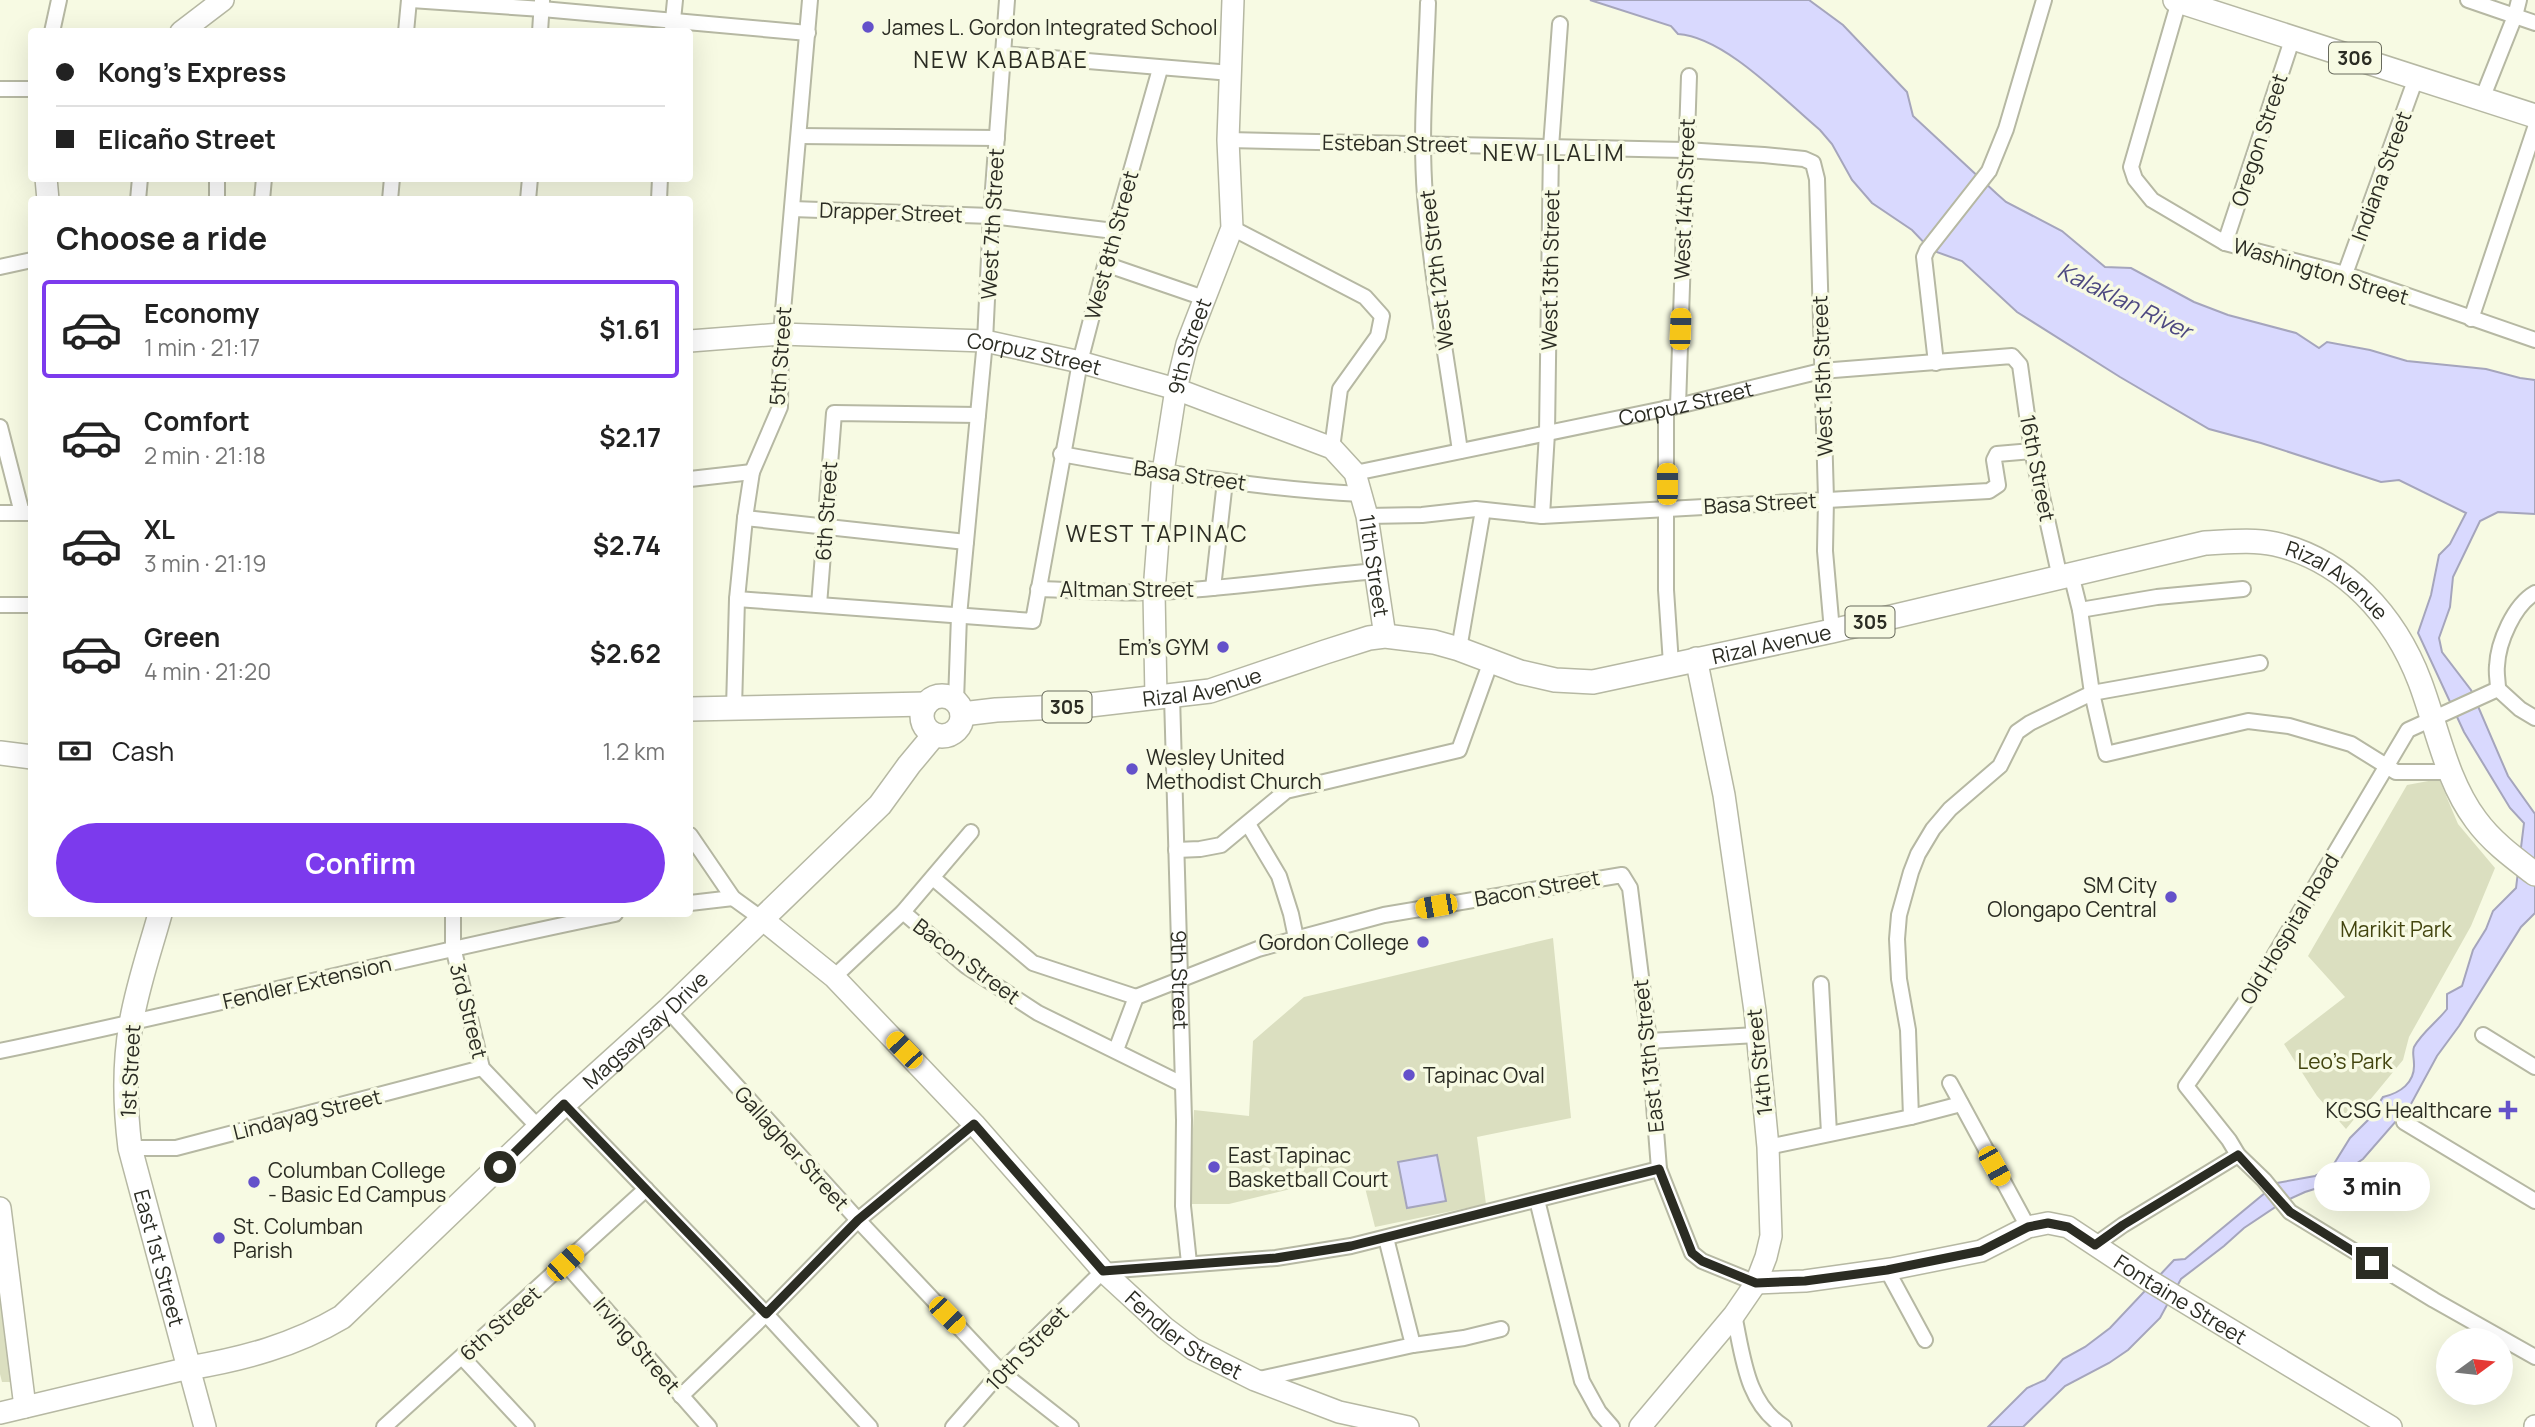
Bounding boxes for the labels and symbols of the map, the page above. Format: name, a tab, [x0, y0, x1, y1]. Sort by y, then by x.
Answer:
place label: James L. Gordon Integrated School	[882, 13, 1218, 41]
marker: James L. Gordon Integrated School	[860, 19, 876, 35]
district label: NEW KABABAE	[913, 43, 1089, 75]
road number: 306	[2329, 43, 2381, 74]
street label: Oregon Street	[2224, 70, 2294, 210]
street label: Indiana Street	[2345, 107, 2417, 245]
street label: West 14th Street	[1667, 118, 1701, 280]
street label: Esteban Street	[1322, 128, 1468, 158]
district label: NEW ILALIM	[1482, 136, 1626, 168]
street label: West 7th Street	[974, 148, 1010, 300]
street label: West 8th Street	[1078, 167, 1144, 323]
street label: West 12th Street	[1412, 188, 1460, 352]
street label: West 13th Street	[1535, 189, 1565, 351]
street label: Drapper Street	[819, 196, 963, 228]
street label: Washington Street	[2230, 231, 2412, 311]
water label: Kalaklan River	[2053, 254, 2200, 347]
street label: 9th Street	[1161, 294, 1218, 397]
street label: West 15th Street	[1805, 295, 1839, 457]
street label: 5th Street	[763, 306, 797, 406]
car	[1669, 308, 1692, 350]
street label: Corpuz Street	[967, 326, 1105, 381]
street label: Corpuz Street	[1616, 374, 1756, 432]
street label: 16th Street	[2014, 412, 2062, 524]
street label: Basa Street	[1132, 453, 1248, 497]
street label: 6th Street	[809, 460, 843, 562]
car	[1657, 463, 1678, 505]
street label: Basa Street	[1703, 486, 1817, 520]
street label: 11th Street	[1353, 513, 1396, 619]
district label: WEST TAPINAC	[1065, 517, 1249, 549]
street label: Rizal Avenue	[2282, 534, 2395, 625]
street label: Altman Street	[1060, 575, 1194, 603]
road number: 305	[1846, 607, 1895, 638]
street label: Rizal Avenue	[1709, 618, 1834, 670]
place label: Em's GYM	[1118, 633, 1209, 661]
marker: Em's GYM	[1215, 639, 1231, 655]
street label: Rizal Avenue	[1141, 661, 1265, 713]
road number: 305	[1042, 692, 1092, 722]
place label: Wesley United Methodist Church	[1146, 743, 1322, 795]
marker: Wesley United Methodist Church	[1124, 761, 1140, 777]
street label: Old Hospital Road	[2233, 849, 2345, 1009]
street label: Bacon Street	[1472, 863, 1602, 913]
place label: SM City Olongapo Central	[1987, 871, 2157, 923]
marker: SM City Olongapo Central	[2163, 889, 2179, 905]
car	[1414, 892, 1459, 920]
street label: Bacon Street	[908, 912, 1026, 1010]
park label: Marikit Park	[2340, 915, 2452, 943]
place label: Gordon College	[1259, 928, 1409, 956]
street label: 9th Street	[1165, 930, 1195, 1030]
marker: Gordon College	[1415, 934, 1431, 950]
street label: Fendler Extension	[220, 949, 394, 1015]
street label: 3rd Street	[444, 960, 494, 1062]
street label: Magsaysay Drive	[576, 965, 714, 1095]
street label: East 13th Street	[1626, 978, 1670, 1134]
street label: 14th Street	[1739, 1007, 1779, 1117]
street label: 1st Street	[114, 1024, 146, 1118]
car	[882, 1028, 927, 1072]
park label: Leo's Park	[2297, 1047, 2393, 1075]
place label: Tapinac Oval	[1423, 1061, 1545, 1089]
marker: Tapinac Oval	[1401, 1067, 1417, 1083]
street label: Gallagher Street	[729, 1080, 855, 1216]
street label: Lindayag Street	[230, 1082, 384, 1146]
place label: KCSG Healthcare	[2325, 1096, 2492, 1124]
marker: KCSG Healthcare	[2498, 1100, 2518, 1120]
place label: East Tapinac Basketball Court	[1228, 1141, 1388, 1193]
car	[1975, 1143, 2014, 1189]
route start	[484, 1151, 516, 1183]
place label: Columban College - Basic Ed Campus	[268, 1156, 446, 1208]
marker: East Tapinac Basketball Court	[1206, 1159, 1222, 1175]
callout: 3 min	[2314, 1162, 2430, 1210]
marker: Columban College - Basic Ed Campus	[246, 1174, 262, 1190]
street label: East 1st Street	[128, 1186, 191, 1330]
place label: St. Columban Parish	[233, 1212, 363, 1264]
marker: St. Columban Parish	[211, 1230, 227, 1246]
car	[543, 1241, 588, 1285]
route end	[2356, 1247, 2388, 1279]
street label: Fontaine Street	[2109, 1248, 2252, 1350]
street label: 6th Street	[454, 1279, 546, 1367]
street label: Fendler Street	[1119, 1284, 1247, 1386]
street label: Irving Street	[587, 1291, 687, 1399]
car	[925, 1293, 970, 1337]
street label: 10th Street	[979, 1300, 1075, 1396]
north arrow	[2436, 1328, 2513, 1405]

